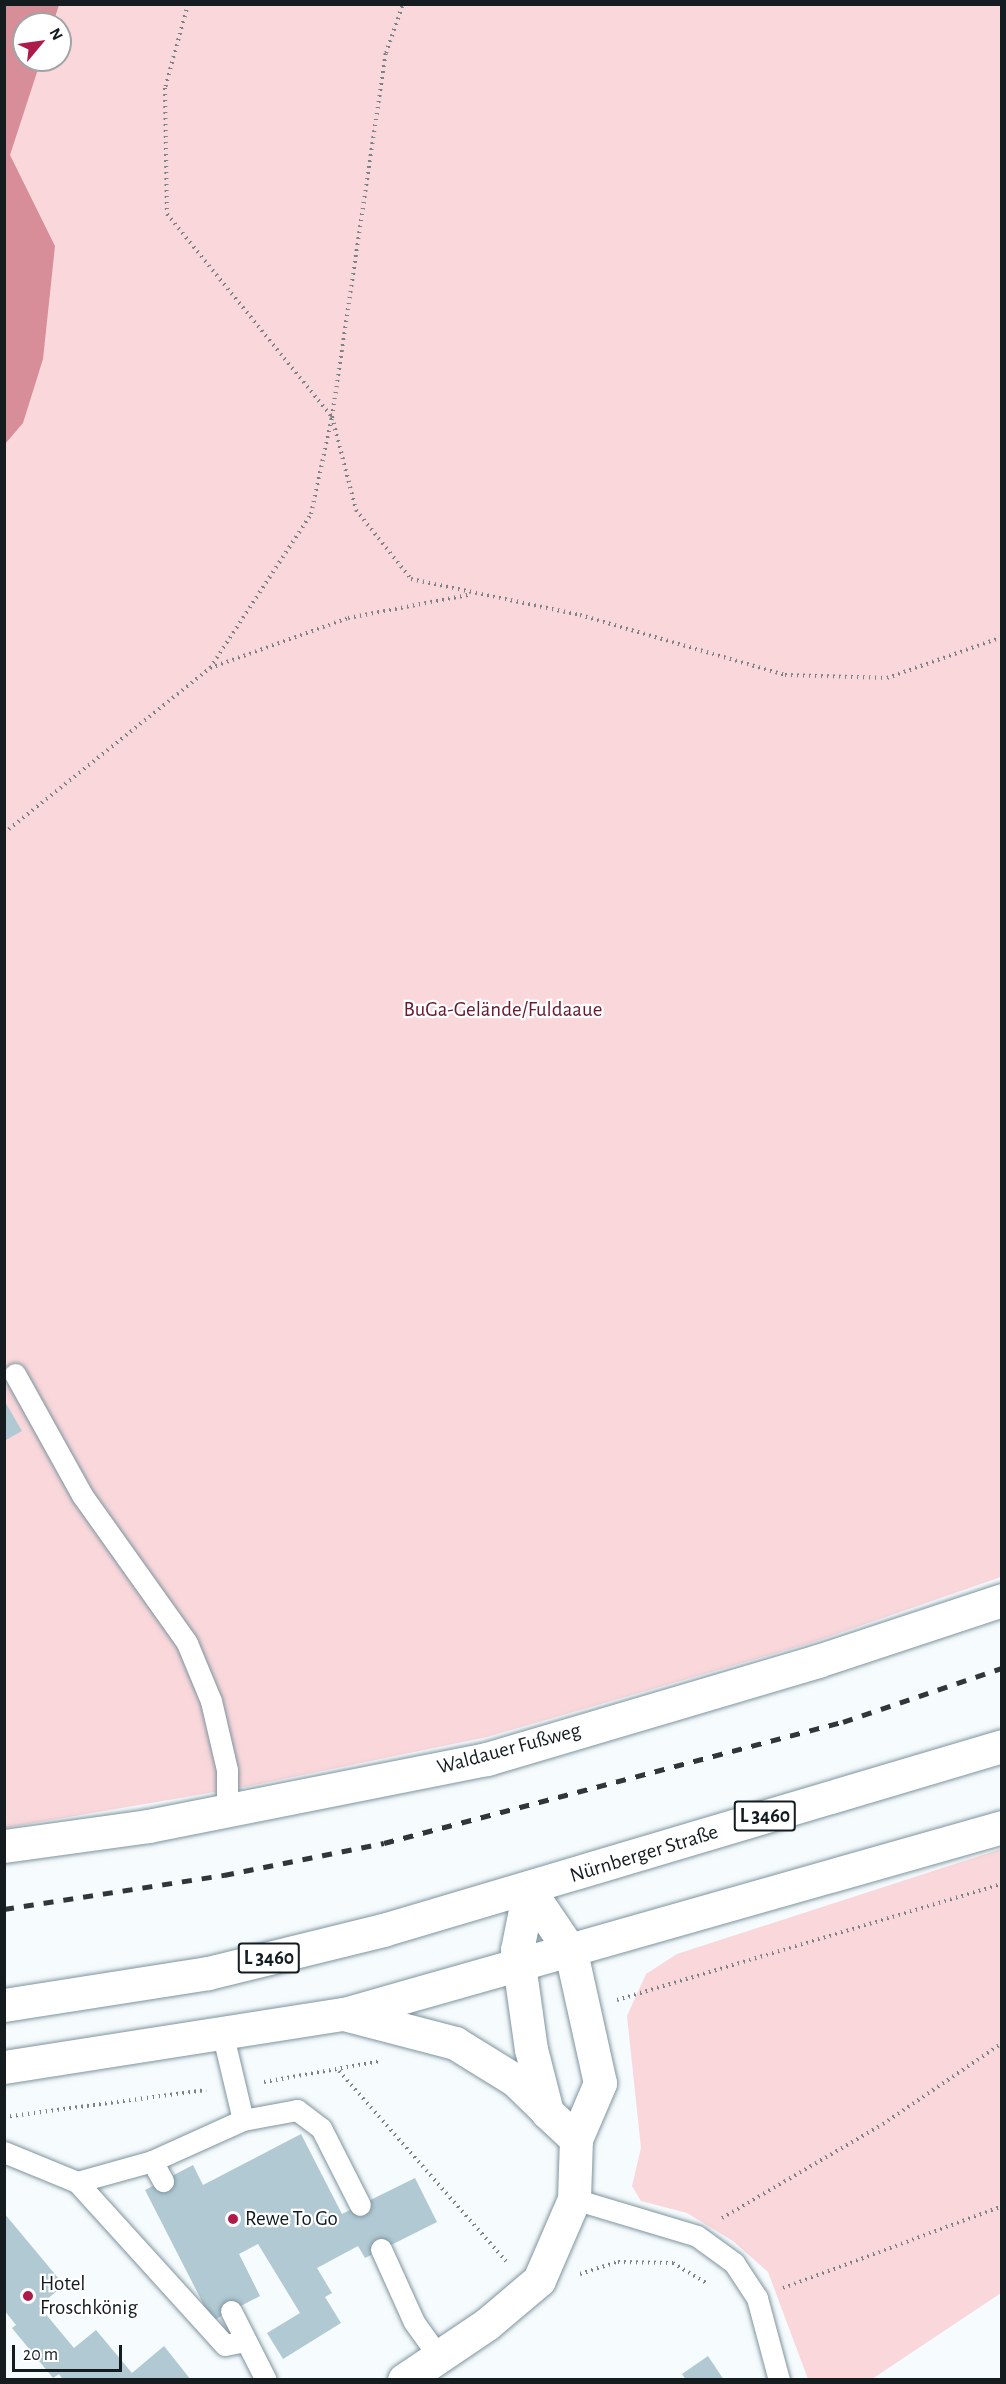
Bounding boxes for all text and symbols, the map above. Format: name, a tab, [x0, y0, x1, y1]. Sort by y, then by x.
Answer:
north arrow	[12, 12, 72, 72]
text: N	[46, 25, 66, 43]
park label: BuGa-Gelände/Fuldaaue	[404, 997, 602, 1023]
street label: Waldauer Fußweg	[434, 1718, 584, 1780]
road number: L 3460	[734, 1799, 796, 1833]
street label: Nürnberger Straße	[567, 1819, 721, 1889]
road number: L 3460	[238, 1941, 300, 1975]
place label: Rewe To Go	[245, 2206, 338, 2232]
marker: Rewe To Go	[226, 2212, 240, 2226]
place label: Hotel Froschkönig	[40, 2271, 138, 2321]
marker: Hotel Froschkönig	[21, 2289, 35, 2303]
scale bar	[15, 2333, 124, 2371]
text: 20 m	[23, 2346, 58, 2364]

